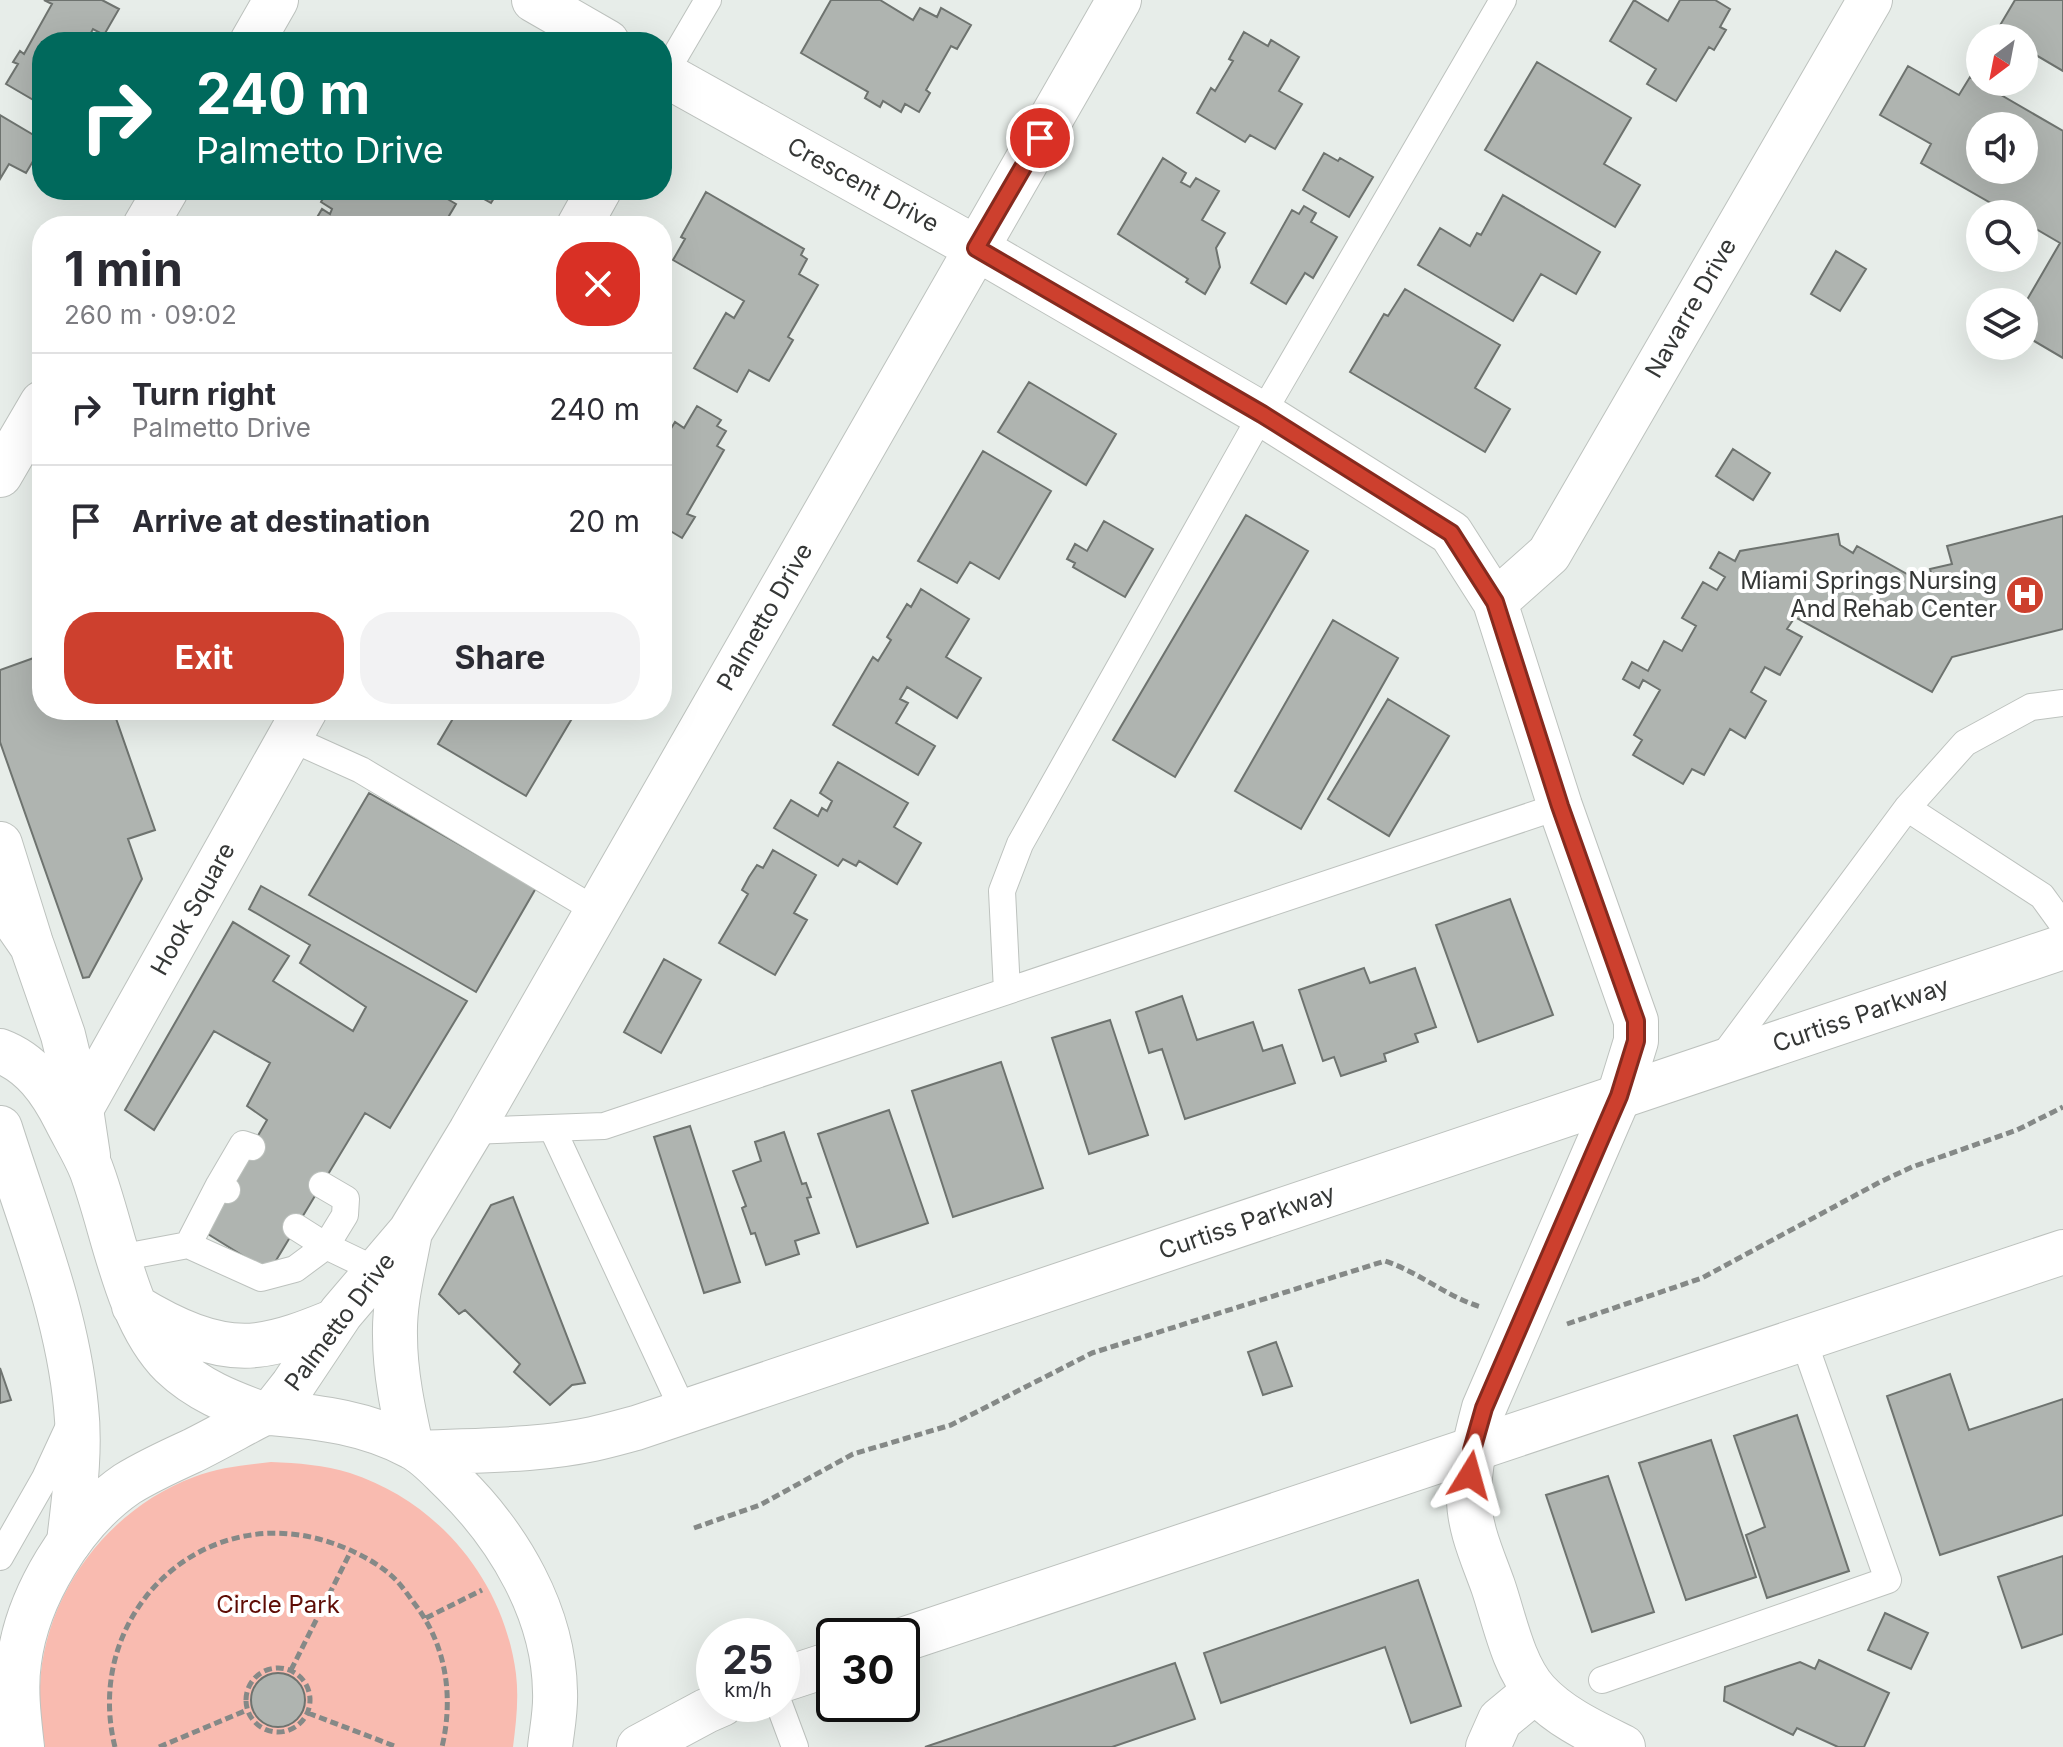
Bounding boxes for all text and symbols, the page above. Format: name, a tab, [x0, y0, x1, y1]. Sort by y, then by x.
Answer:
north arrow	[1966, 24, 2038, 96]
map controls	[1966, 24, 2038, 360]
text: 240 m	[196, 60, 370, 128]
icon: right	[64, 64, 168, 168]
pin	[1006, 104, 1074, 172]
button: sound	[1966, 112, 2038, 184]
icon: arrive	[1018, 116, 1062, 160]
text: Palmetto Drive	[196, 128, 444, 172]
street label: Crescent Drive	[782, 131, 944, 238]
button: search	[1966, 200, 2038, 272]
street label: Navarre Drive	[1639, 233, 1742, 383]
text: 1 min	[64, 239, 183, 298]
button: close	[556, 242, 640, 326]
button: layers	[1966, 288, 2038, 360]
text: 260 m · 09:02	[64, 299, 237, 330]
text: Turn right	[132, 376, 276, 412]
icon: right	[64, 387, 108, 431]
text: 240 m	[549, 391, 640, 427]
text: Palmetto Drive	[132, 412, 311, 443]
icon: arrive	[64, 499, 108, 543]
text: Arrive at destination	[132, 503, 430, 539]
text: 20 m	[568, 503, 640, 539]
street label: Palmetto Drive	[711, 538, 818, 696]
place label: Miami Springs Nursing And Rehab Center	[1740, 566, 1997, 623]
hospital icon: Miami Springs Nursing And Rehab Center	[2004, 574, 2046, 616]
button: Exit	[64, 612, 344, 704]
button: Share	[360, 612, 640, 704]
street label: Hook Square	[144, 837, 241, 980]
street label: Curtiss Parkway	[1769, 971, 1953, 1058]
street label: Curtiss Parkway	[1155, 1178, 1339, 1265]
street label: Palmetto Drive	[278, 1247, 401, 1396]
position arrow	[1428, 1433, 1512, 1517]
park label: Circle Park	[216, 1590, 340, 1619]
speed limit sign: 30	[816, 1618, 920, 1722]
text: 25	[723, 1635, 773, 1684]
text: km/h	[724, 1678, 772, 1702]

